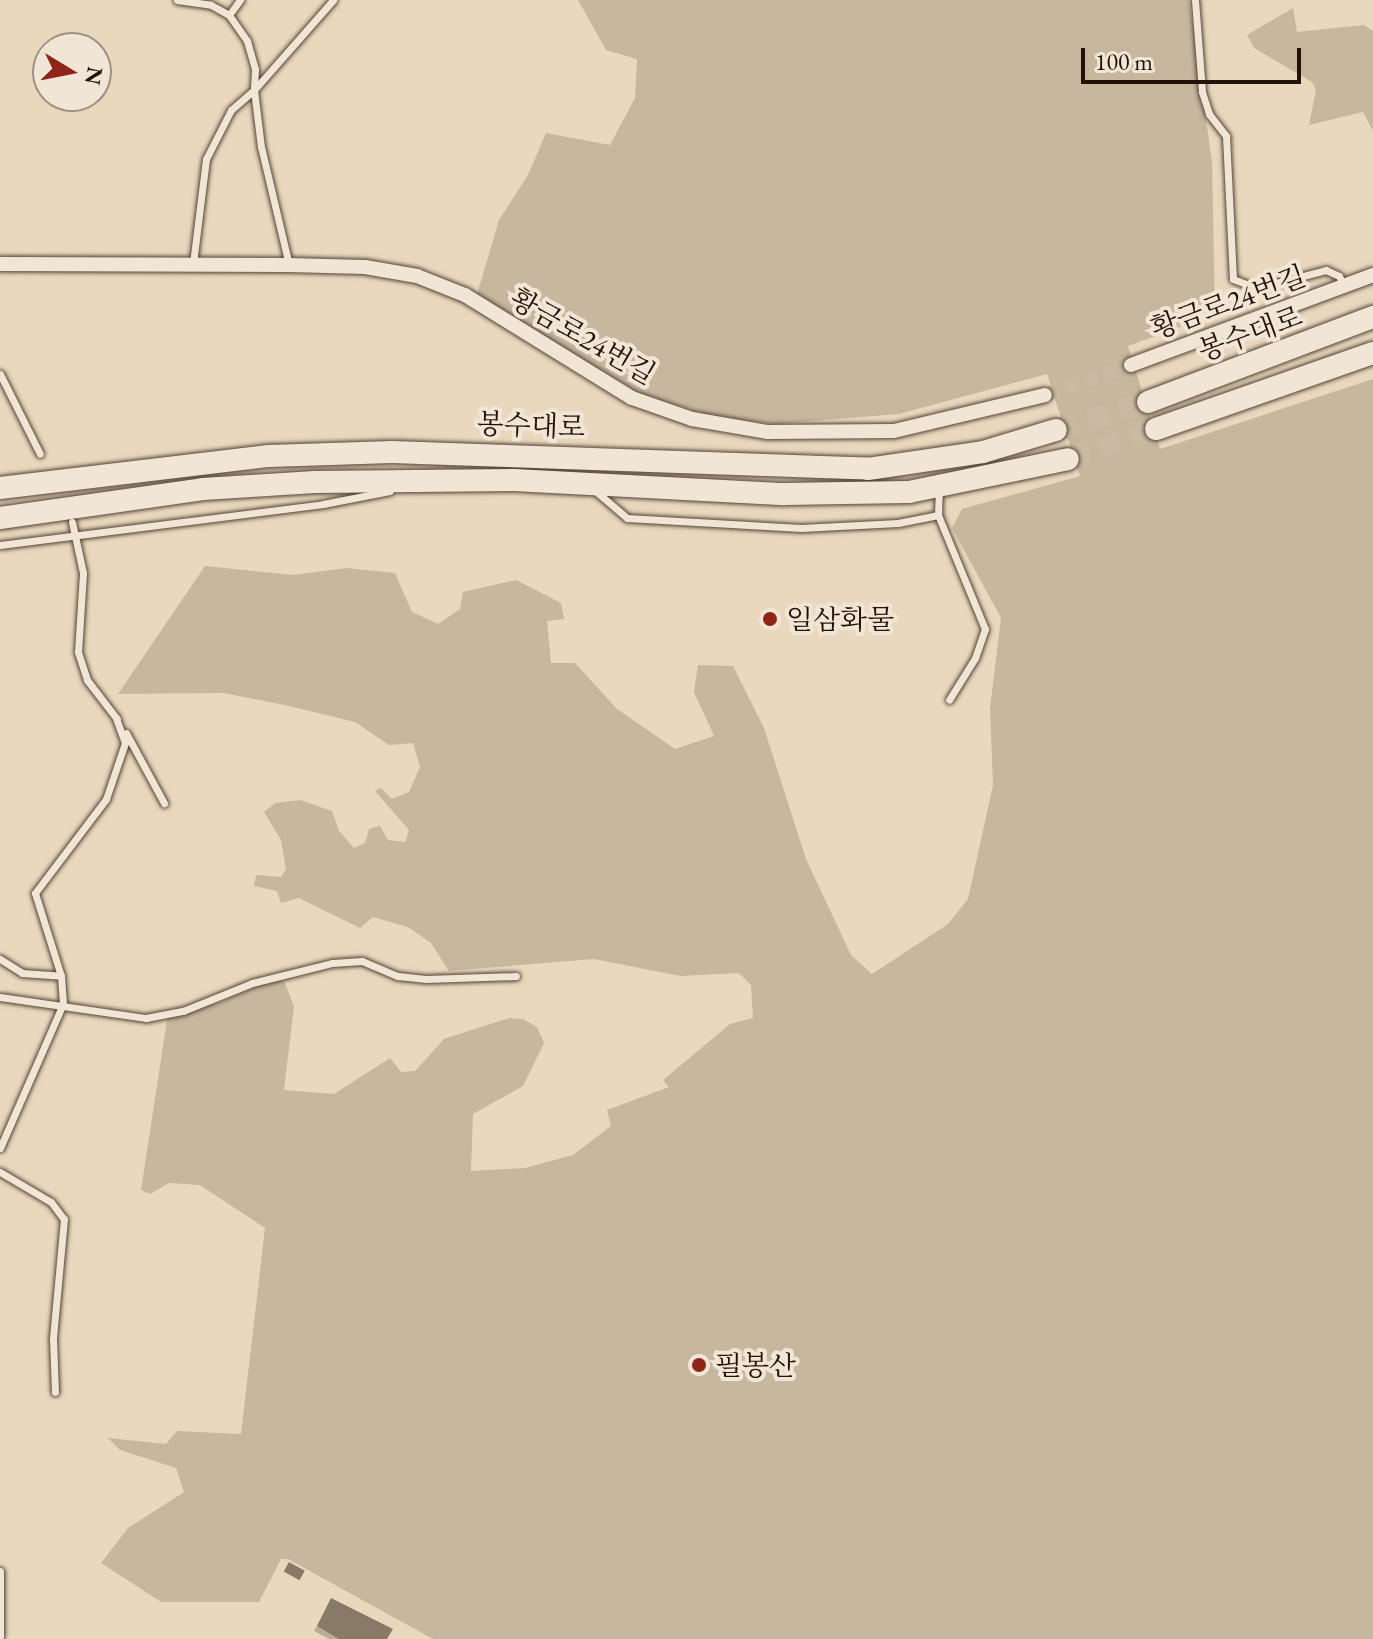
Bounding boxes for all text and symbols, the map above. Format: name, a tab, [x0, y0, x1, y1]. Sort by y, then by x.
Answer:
north arrow	[32, 32, 112, 112]
scale bar	[1085, 32, 1305, 82]
text: 100 m	[1095, 46, 1153, 77]
text: N	[78, 65, 110, 87]
street label: 황금로24번길	[1146, 258, 1310, 346]
street label: 황금로24번길	[504, 281, 662, 391]
street label: 봉수대로	[1193, 299, 1307, 367]
street label: 봉수대로	[476, 406, 586, 444]
place label: 일삼화물	[786, 602, 894, 636]
marker: 일삼화물	[761, 610, 779, 628]
place label: 필봉산	[715, 1348, 796, 1382]
marker: 필봉산	[690, 1356, 708, 1374]

